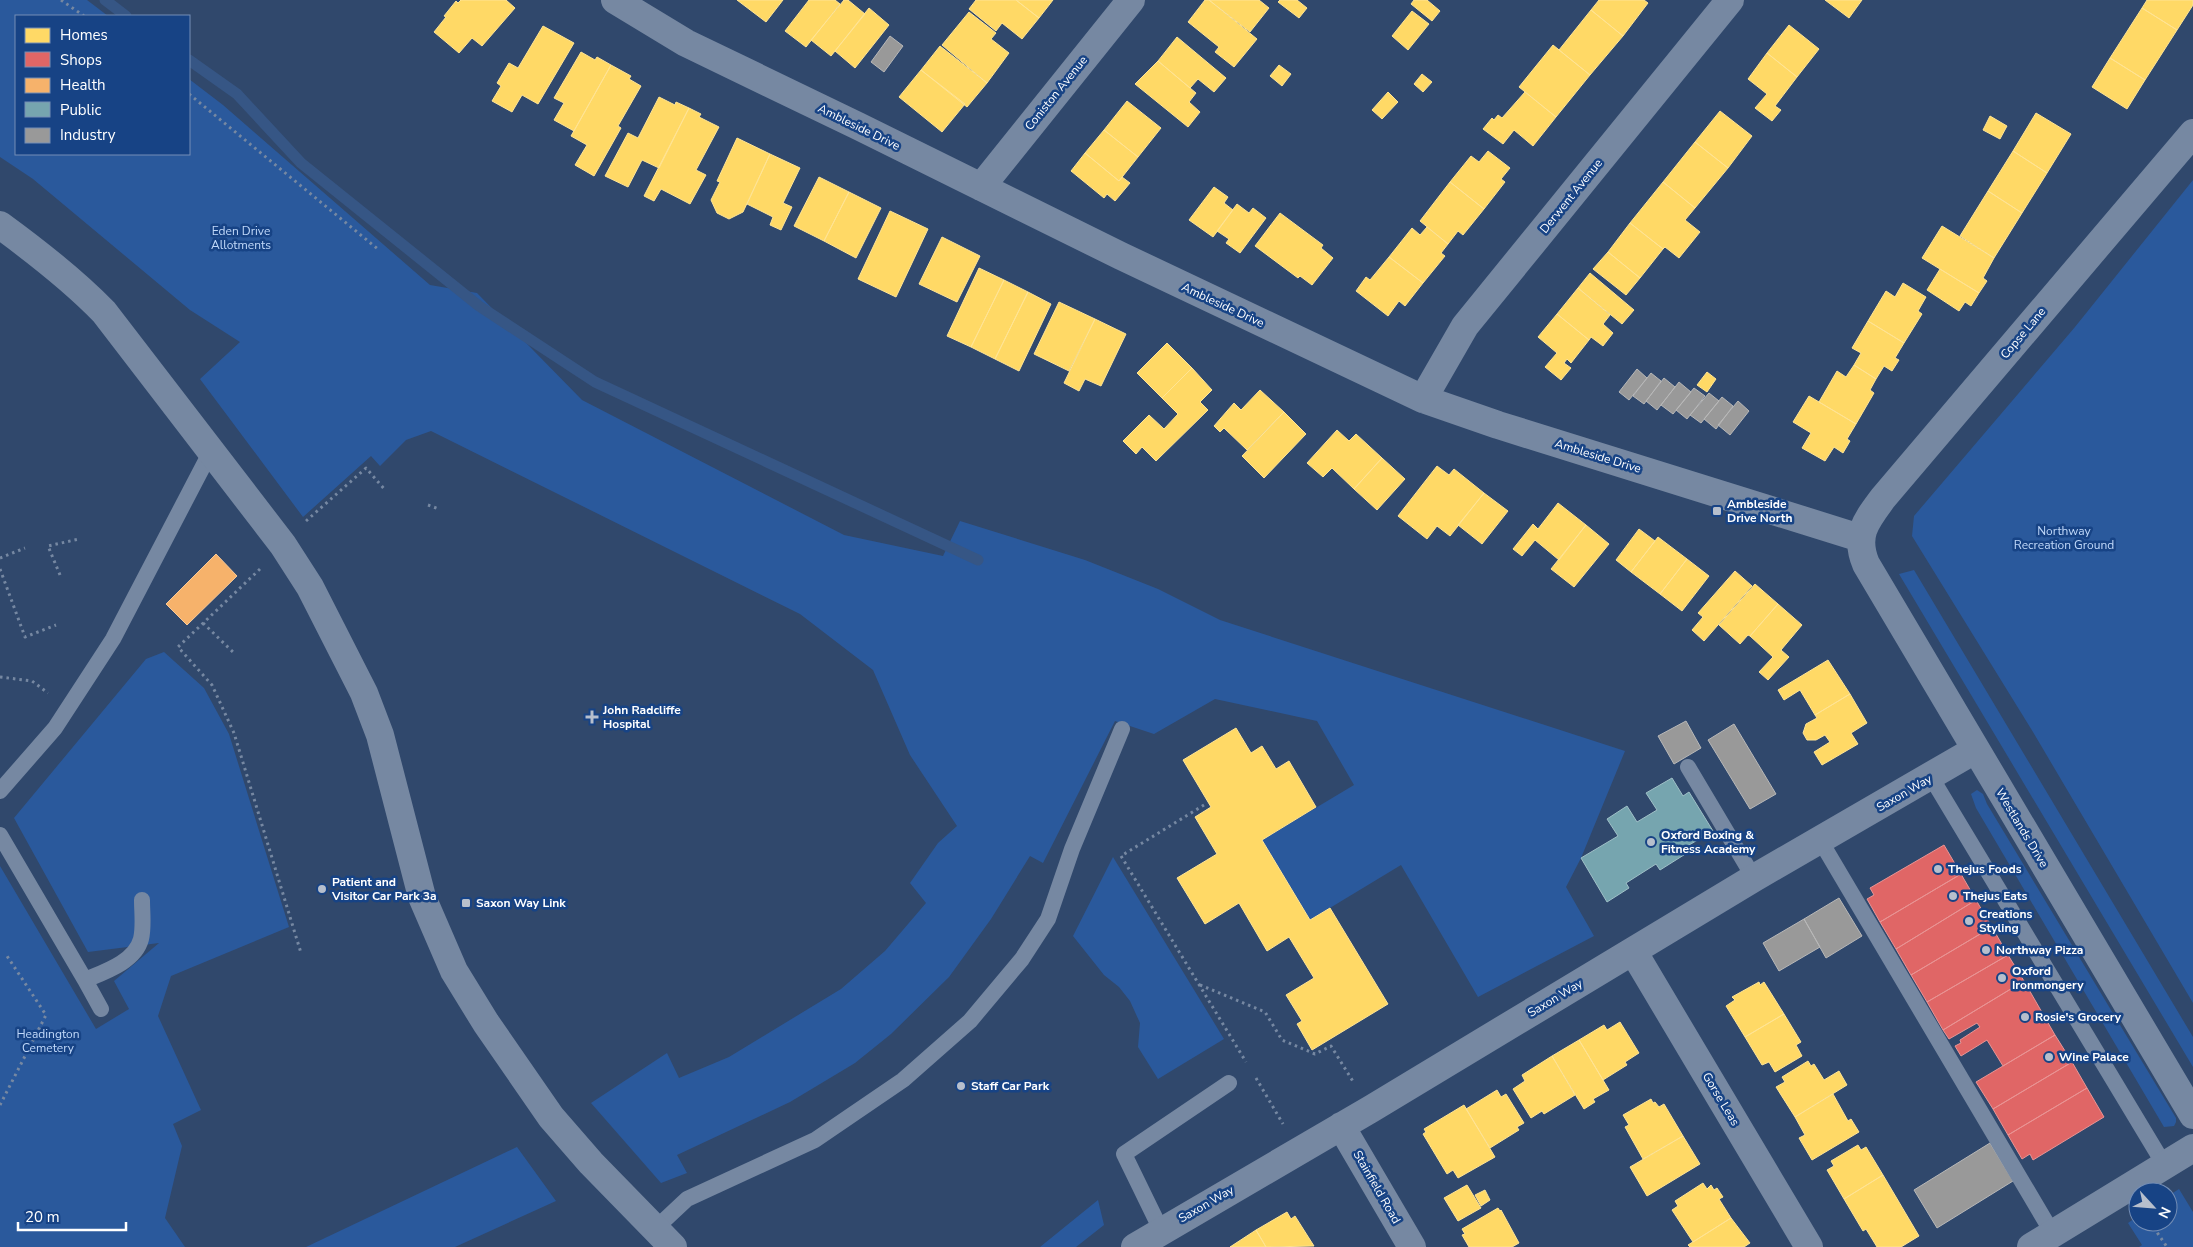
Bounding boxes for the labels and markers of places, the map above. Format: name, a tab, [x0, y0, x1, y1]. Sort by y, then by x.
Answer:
place label: Ambleside Drive North	[1727, 496, 1792, 526]
marker: Ambleside Drive North	[1711, 505, 1723, 517]
place label: John Radcliffe Hospital	[602, 702, 681, 732]
marker: John Radcliffe Hospital	[585, 710, 599, 724]
place label: Oxford Boxing & Fitness Academy	[1661, 827, 1756, 857]
marker: Oxford Boxing & Fitness Academy	[1645, 836, 1657, 848]
place label: Thejus Foods	[1948, 861, 2022, 877]
marker: Thejus Foods	[1932, 863, 1944, 875]
place label: Patient and Visitor Car Park 3a	[331, 874, 437, 904]
marker: Patient and Visitor Car Park 3a	[316, 883, 328, 895]
place label: Thejus Eats	[1963, 888, 2027, 904]
marker: Thejus Eats	[1947, 890, 1959, 902]
place label: Saxon Way Link	[476, 895, 566, 911]
marker: Saxon Way Link	[460, 897, 472, 909]
place label: Creations Styling	[1979, 906, 2032, 936]
marker: Creations Styling	[1963, 915, 1975, 927]
place label: Northway Pizza	[1996, 942, 2083, 958]
marker: Northway Pizza	[1980, 944, 1992, 956]
place label: Oxford Ironmongery	[2012, 963, 2084, 993]
marker: Oxford Ironmongery	[1996, 972, 2008, 984]
place label: Rosie's Grocery	[2035, 1009, 2122, 1025]
marker: Rosie's Grocery	[2019, 1011, 2031, 1023]
place label: Wine Palace	[2059, 1049, 2129, 1065]
marker: Wine Palace	[2043, 1051, 2055, 1063]
place label: Staff Car Park	[971, 1078, 1050, 1094]
marker: Staff Car Park	[955, 1080, 967, 1092]

